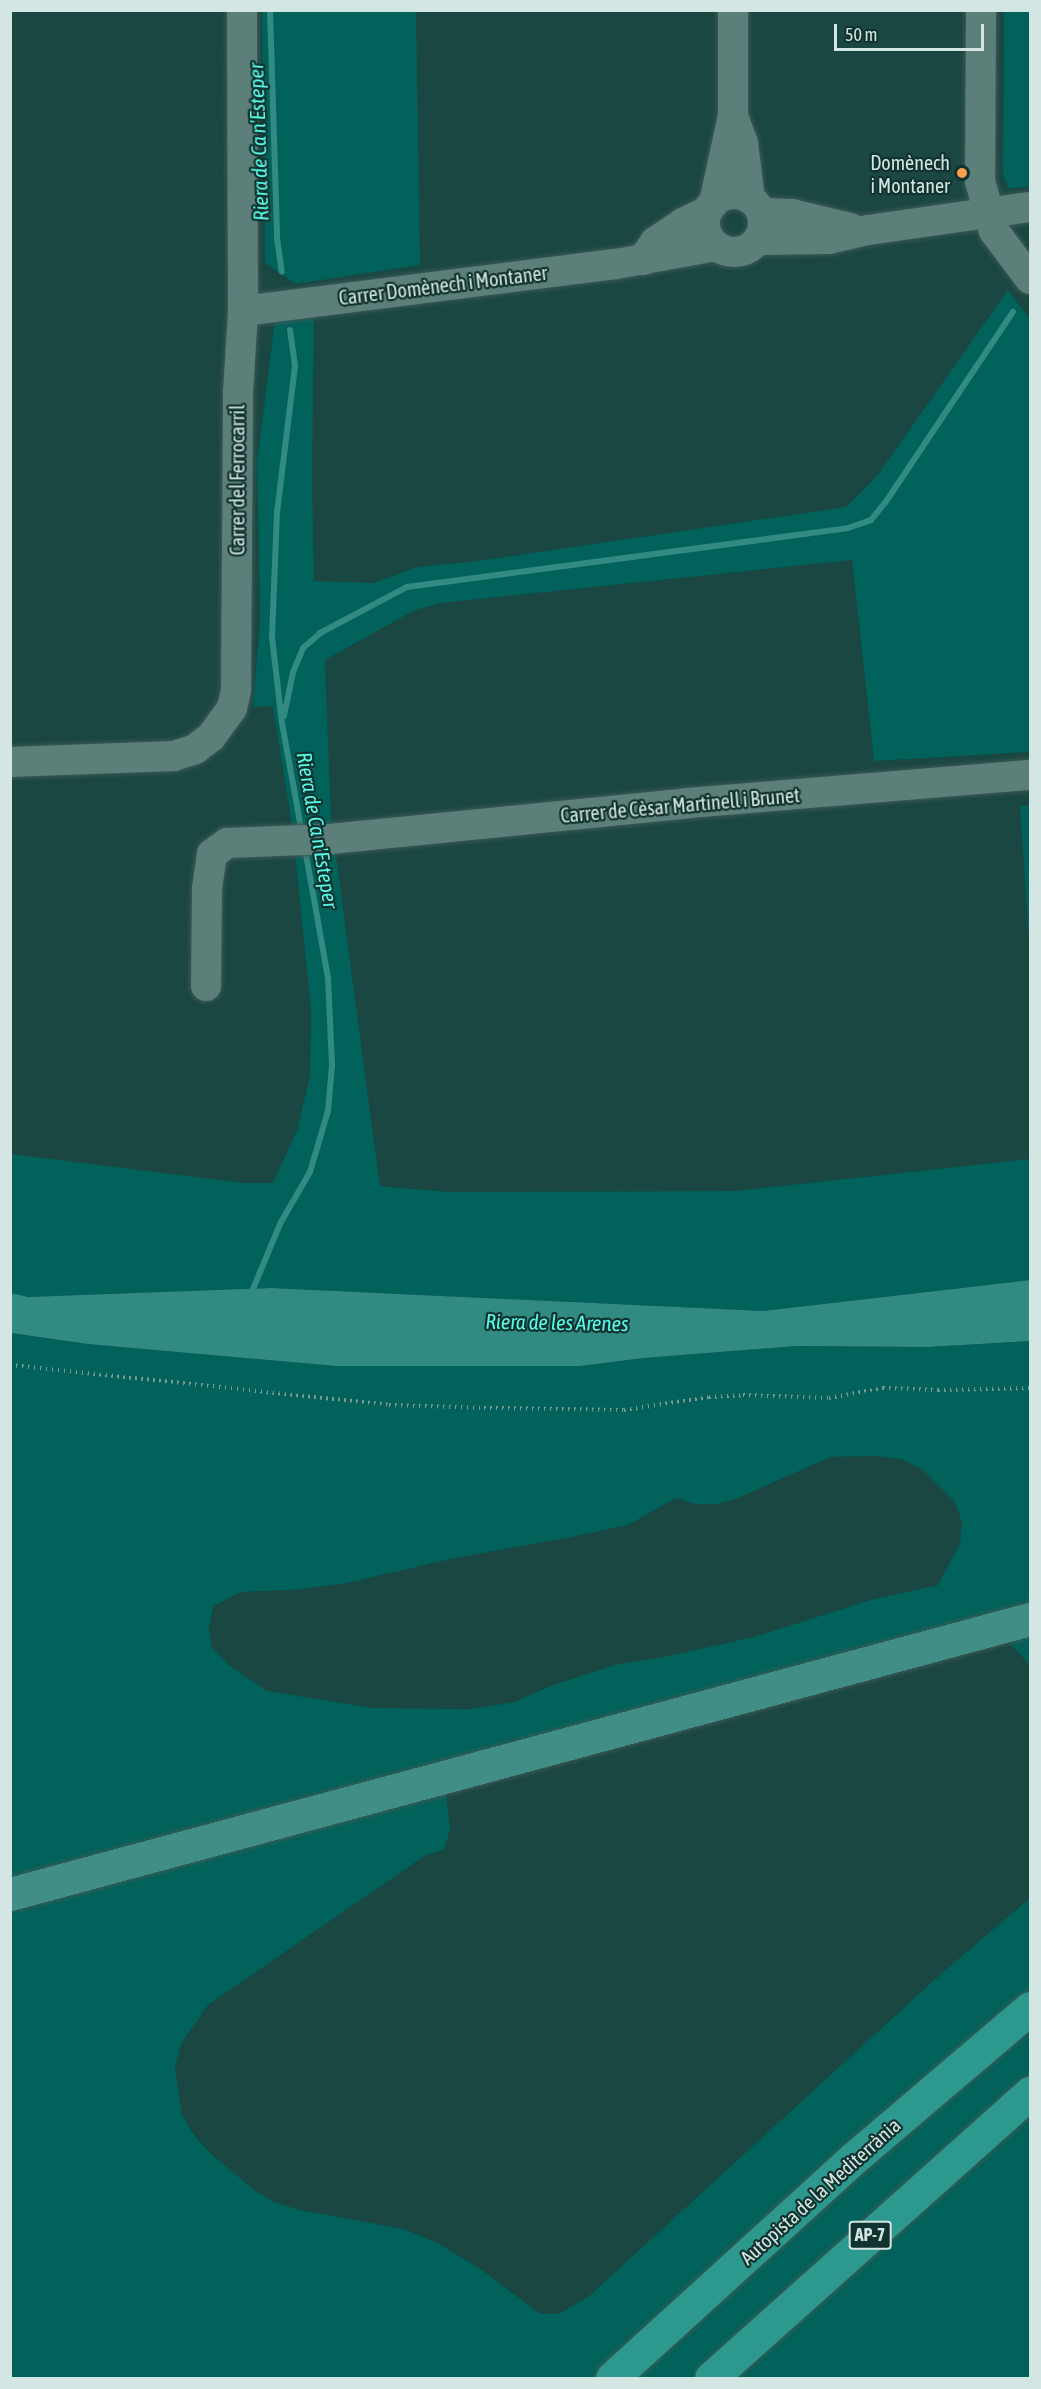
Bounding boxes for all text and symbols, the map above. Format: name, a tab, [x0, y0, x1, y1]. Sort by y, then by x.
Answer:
scale bar	[837, 12, 987, 50]
text: 50 m	[845, 24, 877, 45]
water label: Riera de Ca n'Esteper	[243, 63, 273, 221]
place label: Domènech i Montaner	[870, 150, 950, 197]
marker: Domènech i Montaner	[955, 166, 969, 180]
street label: Carrer Domènech i Montaner	[337, 260, 549, 310]
street label: Carrer del Ferrocarril	[225, 405, 249, 555]
water label: Riera de Ca n'Esteper	[292, 750, 344, 910]
street label: Carrer de Cèsar Martinell i Brunet	[559, 783, 801, 827]
water label: Riera de les Arenes	[485, 1308, 629, 1336]
street label: Autopista de la Mediterrània	[735, 2113, 905, 2269]
road number: AP-7	[848, 2220, 892, 2250]

